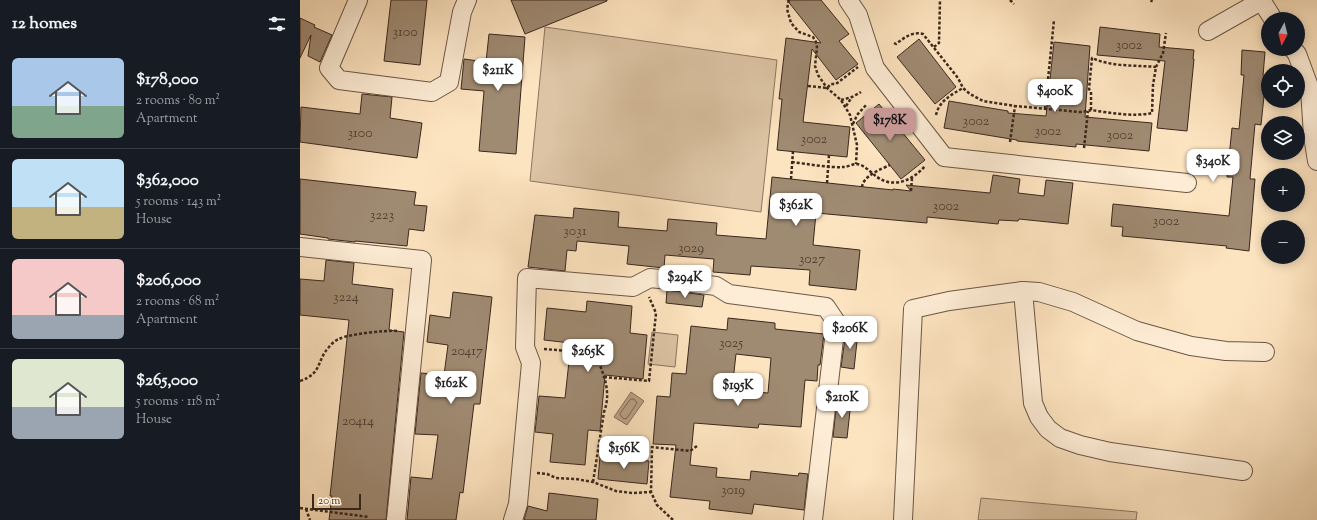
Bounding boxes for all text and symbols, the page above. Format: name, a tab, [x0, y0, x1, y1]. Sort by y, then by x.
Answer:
text: 12 homes	[12, 12, 77, 36]
north arrow	[1261, 12, 1305, 56]
map controls	[1261, 12, 1305, 264]
icon: filters	[266, 13, 288, 35]
house number: 3100	[392, 23, 418, 43]
house number: 3002	[1116, 36, 1143, 56]
pin: $211K	[470, 58, 526, 92]
text: $211K	[482, 62, 514, 80]
button: locate	[1261, 64, 1305, 108]
text: $178,000	[136, 68, 198, 92]
icon: home	[44, 74, 92, 122]
pin: $400K	[1027, 79, 1083, 113]
text: $400K	[1037, 83, 1073, 101]
text: 2 rooms · 80 m²	[136, 92, 220, 110]
pin: $178K	[862, 108, 918, 142]
text: Apartment	[136, 110, 197, 128]
text: $178K	[873, 112, 907, 130]
house number: 3002	[963, 112, 990, 132]
button: layers	[1261, 116, 1305, 160]
house number: 3002	[1035, 122, 1062, 142]
house number: 3100	[347, 124, 373, 144]
house number: 3002	[1107, 126, 1134, 146]
house number: 3002	[801, 130, 828, 150]
pin: $340K	[1185, 149, 1241, 183]
text: $340K	[1196, 153, 1230, 171]
button: +	[1261, 168, 1305, 212]
text: $362,000	[136, 169, 199, 193]
icon: home	[44, 175, 92, 223]
text: 5 rooms · 143 m²	[136, 193, 221, 211]
pin: $362K	[768, 193, 824, 227]
text: $362K	[779, 197, 813, 215]
house number: 3002	[933, 197, 960, 217]
house number: 3223	[370, 206, 395, 226]
text: House	[136, 211, 172, 229]
house number: 3002	[1153, 212, 1180, 232]
button: −	[1261, 220, 1305, 264]
house number: 3031	[563, 222, 587, 242]
house number: 3029	[678, 239, 704, 259]
house number: 3027	[799, 250, 825, 270]
pin: $294K	[657, 265, 713, 299]
text: $206,000	[136, 269, 201, 293]
text: $294K	[667, 269, 703, 287]
icon: home	[44, 275, 92, 323]
house number: 3224	[333, 288, 359, 308]
text: 2 rooms · 68 m²	[136, 293, 220, 311]
text: Apartment	[136, 311, 197, 329]
pin: $206K	[822, 316, 878, 350]
text: $206K	[832, 320, 868, 338]
house number: 3025	[719, 334, 743, 354]
pin: $265K	[560, 339, 616, 373]
house number: 20417	[451, 342, 483, 362]
text: $265K	[571, 343, 605, 361]
text: $265,000	[136, 369, 198, 393]
pin: $162K	[423, 371, 479, 405]
pin: $195K	[710, 373, 766, 407]
icon: home	[44, 375, 92, 423]
text: $162K	[434, 375, 468, 393]
text: $195K	[722, 377, 754, 395]
pin: $210K	[814, 385, 870, 419]
text: $210K	[825, 389, 859, 407]
text: 5 rooms · 118 m²	[136, 393, 220, 411]
text: House	[136, 411, 172, 429]
house number: 20414	[342, 412, 374, 432]
pin: $156K	[596, 436, 652, 470]
text: $156K	[608, 440, 640, 458]
house number: 3019	[721, 481, 745, 501]
scale bar	[312, 492, 361, 511]
text: 20 m	[318, 493, 340, 509]

